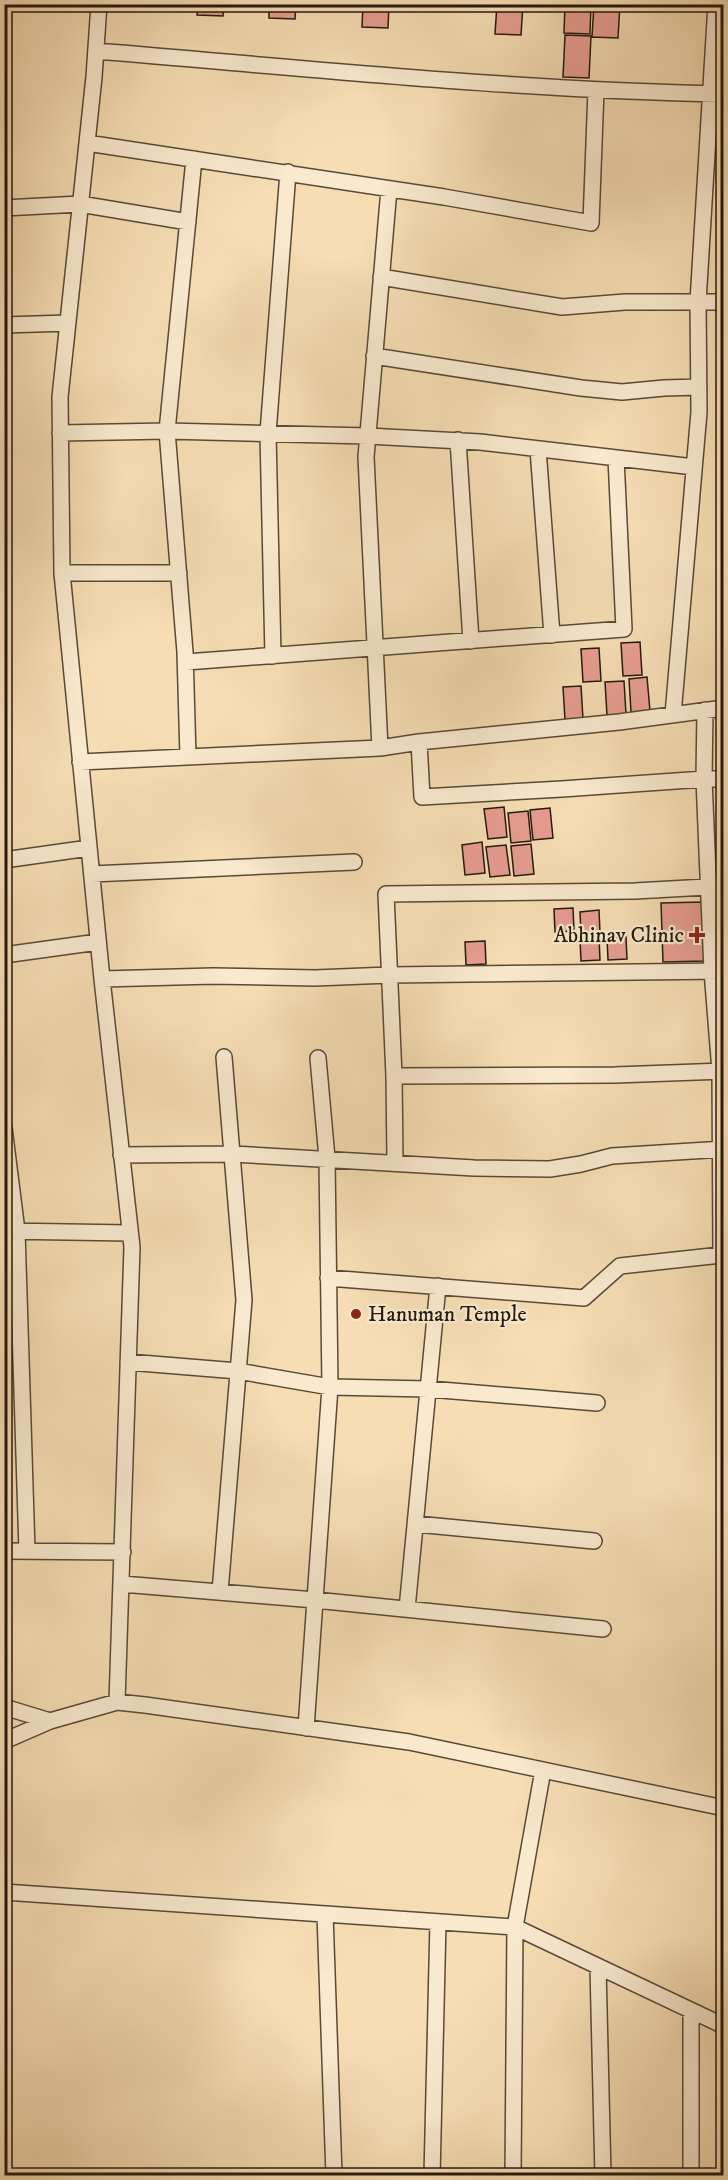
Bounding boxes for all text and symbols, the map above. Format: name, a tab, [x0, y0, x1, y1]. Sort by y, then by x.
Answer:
place label: Abhinav Clinic	[554, 922, 684, 949]
marker: Abhinav Clinic	[688, 926, 706, 944]
place label: Hanuman Temple	[368, 1301, 527, 1328]
marker: Hanuman Temple	[349, 1307, 363, 1321]

